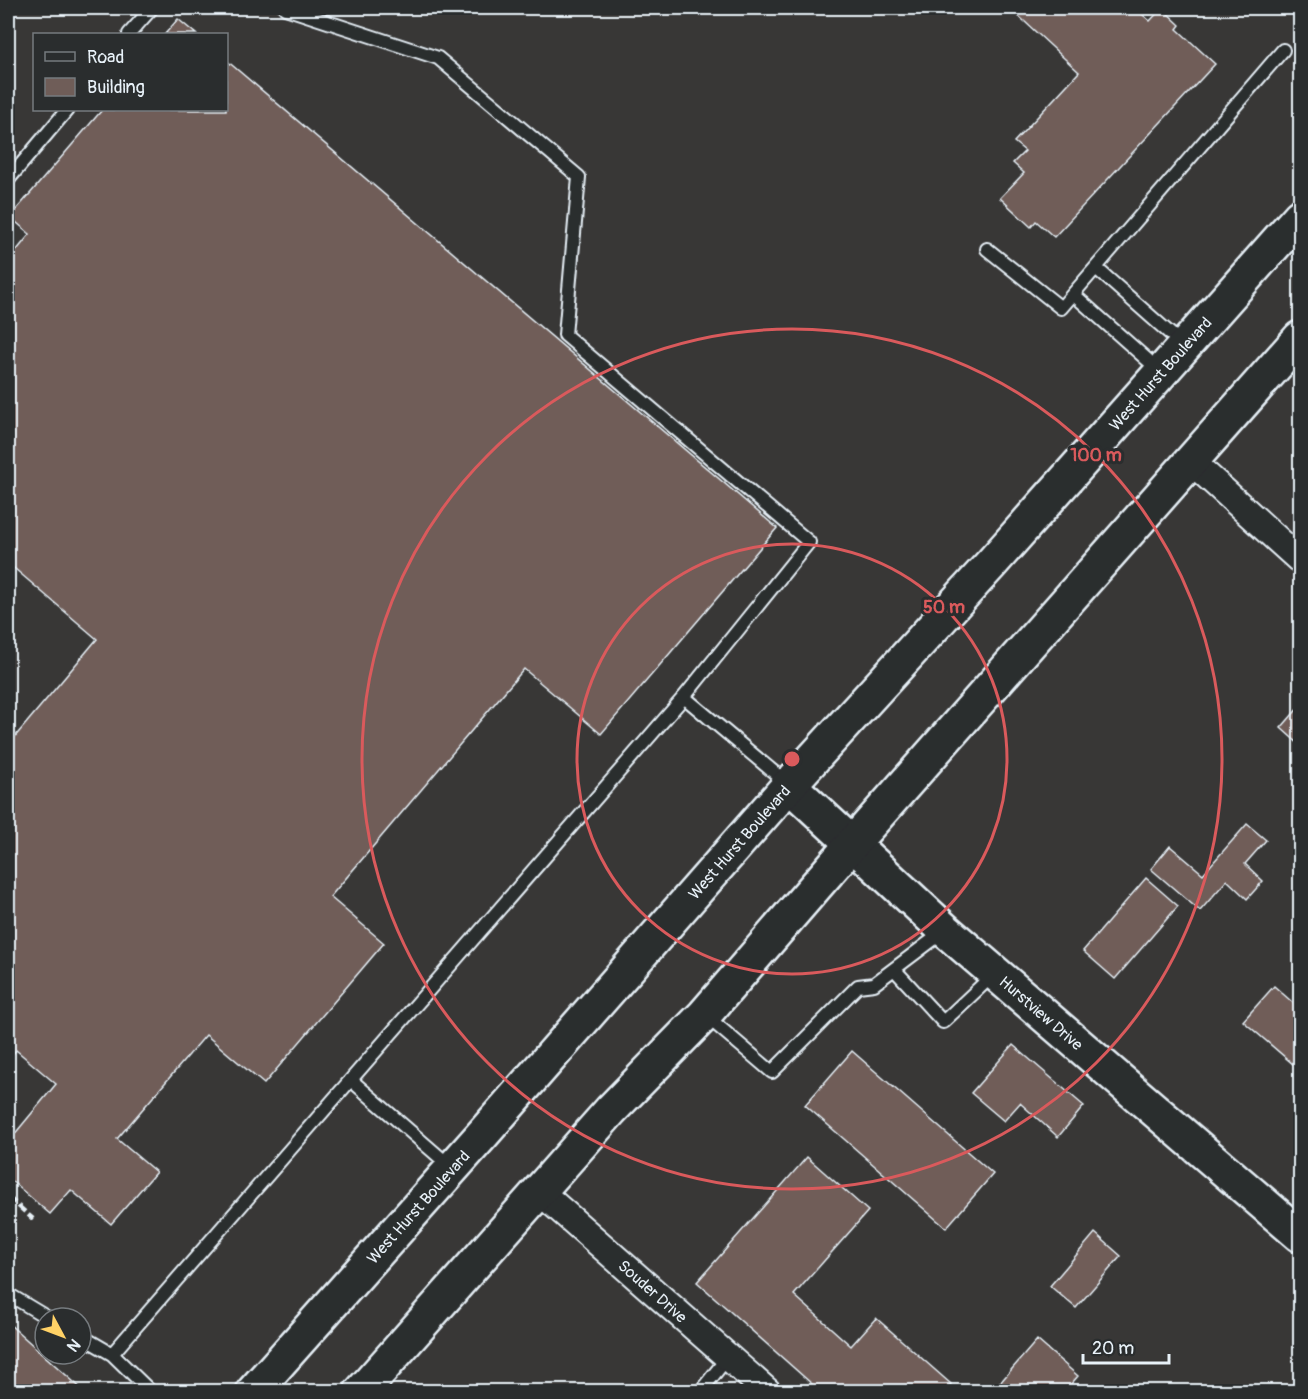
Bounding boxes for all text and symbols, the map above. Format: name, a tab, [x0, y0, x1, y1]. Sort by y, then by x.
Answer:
legend	[33, 33, 228, 111]
text: Road	[87, 46, 124, 69]
text: Building	[87, 76, 145, 99]
street label: West Hurst Boulevard	[1105, 313, 1217, 435]
text: 100 m	[1070, 444, 1122, 467]
text: 50 m	[923, 596, 965, 619]
centre of rings	[782, 749, 802, 769]
street label: West Hurst Boulevard	[684, 782, 795, 904]
street label: Hurstview Drive	[995, 972, 1087, 1055]
street label: West Hurst Boulevard	[363, 1147, 474, 1268]
street label: Souder Drive	[614, 1256, 691, 1327]
north arrow	[33, 1306, 93, 1366]
scale bar	[1083, 1327, 1168, 1365]
text: N	[62, 1335, 85, 1356]
text: 20 m	[1092, 1337, 1134, 1360]

